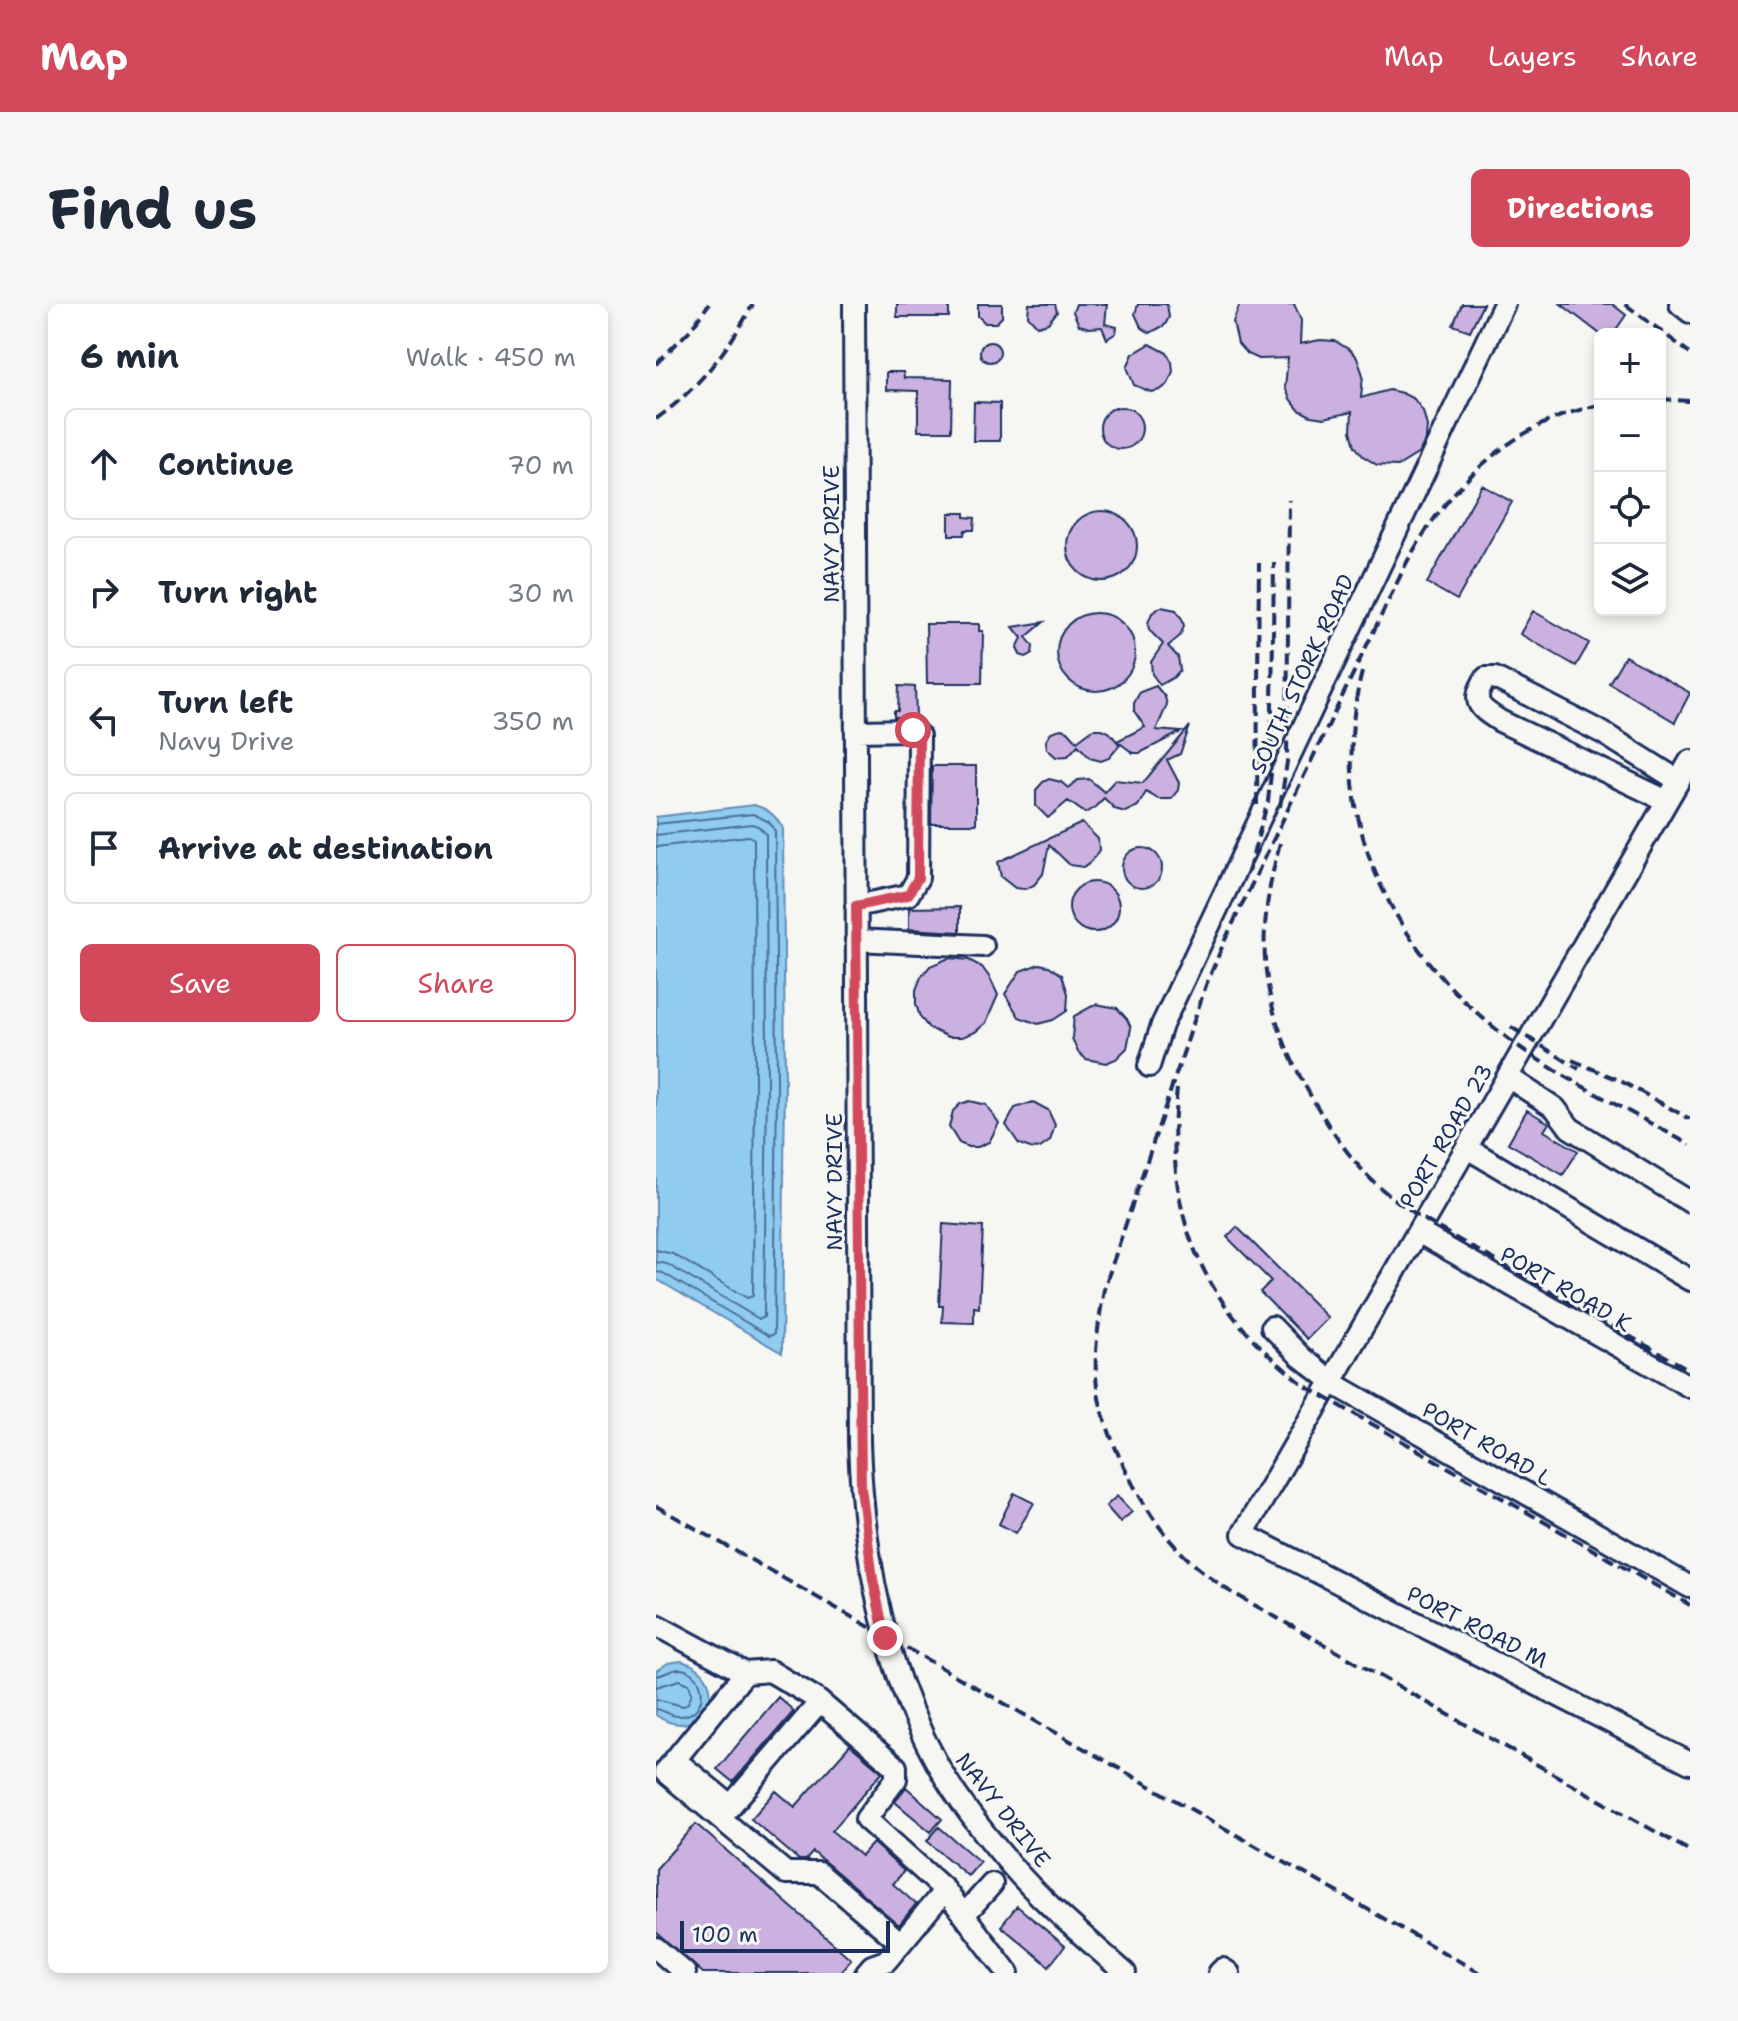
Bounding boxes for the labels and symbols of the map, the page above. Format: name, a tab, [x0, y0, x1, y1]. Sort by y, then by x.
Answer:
street label: NAVY DRIVE	[817, 465, 846, 603]
street label: SOUTH STORK ROAD	[1243, 570, 1361, 778]
route start	[895, 712, 931, 748]
street label: PORT ROAD 23	[1393, 1058, 1499, 1214]
street label: NAVY DRIVE	[820, 1113, 849, 1251]
street label: PORT ROAD K	[1495, 1240, 1637, 1338]
street label: PORT ROAD L	[1417, 1395, 1557, 1493]
street label: PORT ROAD M	[1402, 1579, 1552, 1675]
route end	[867, 1620, 903, 1656]
street label: NAVY DRIVE	[949, 1747, 1057, 1873]
scale bar	[680, 1917, 890, 1953]

